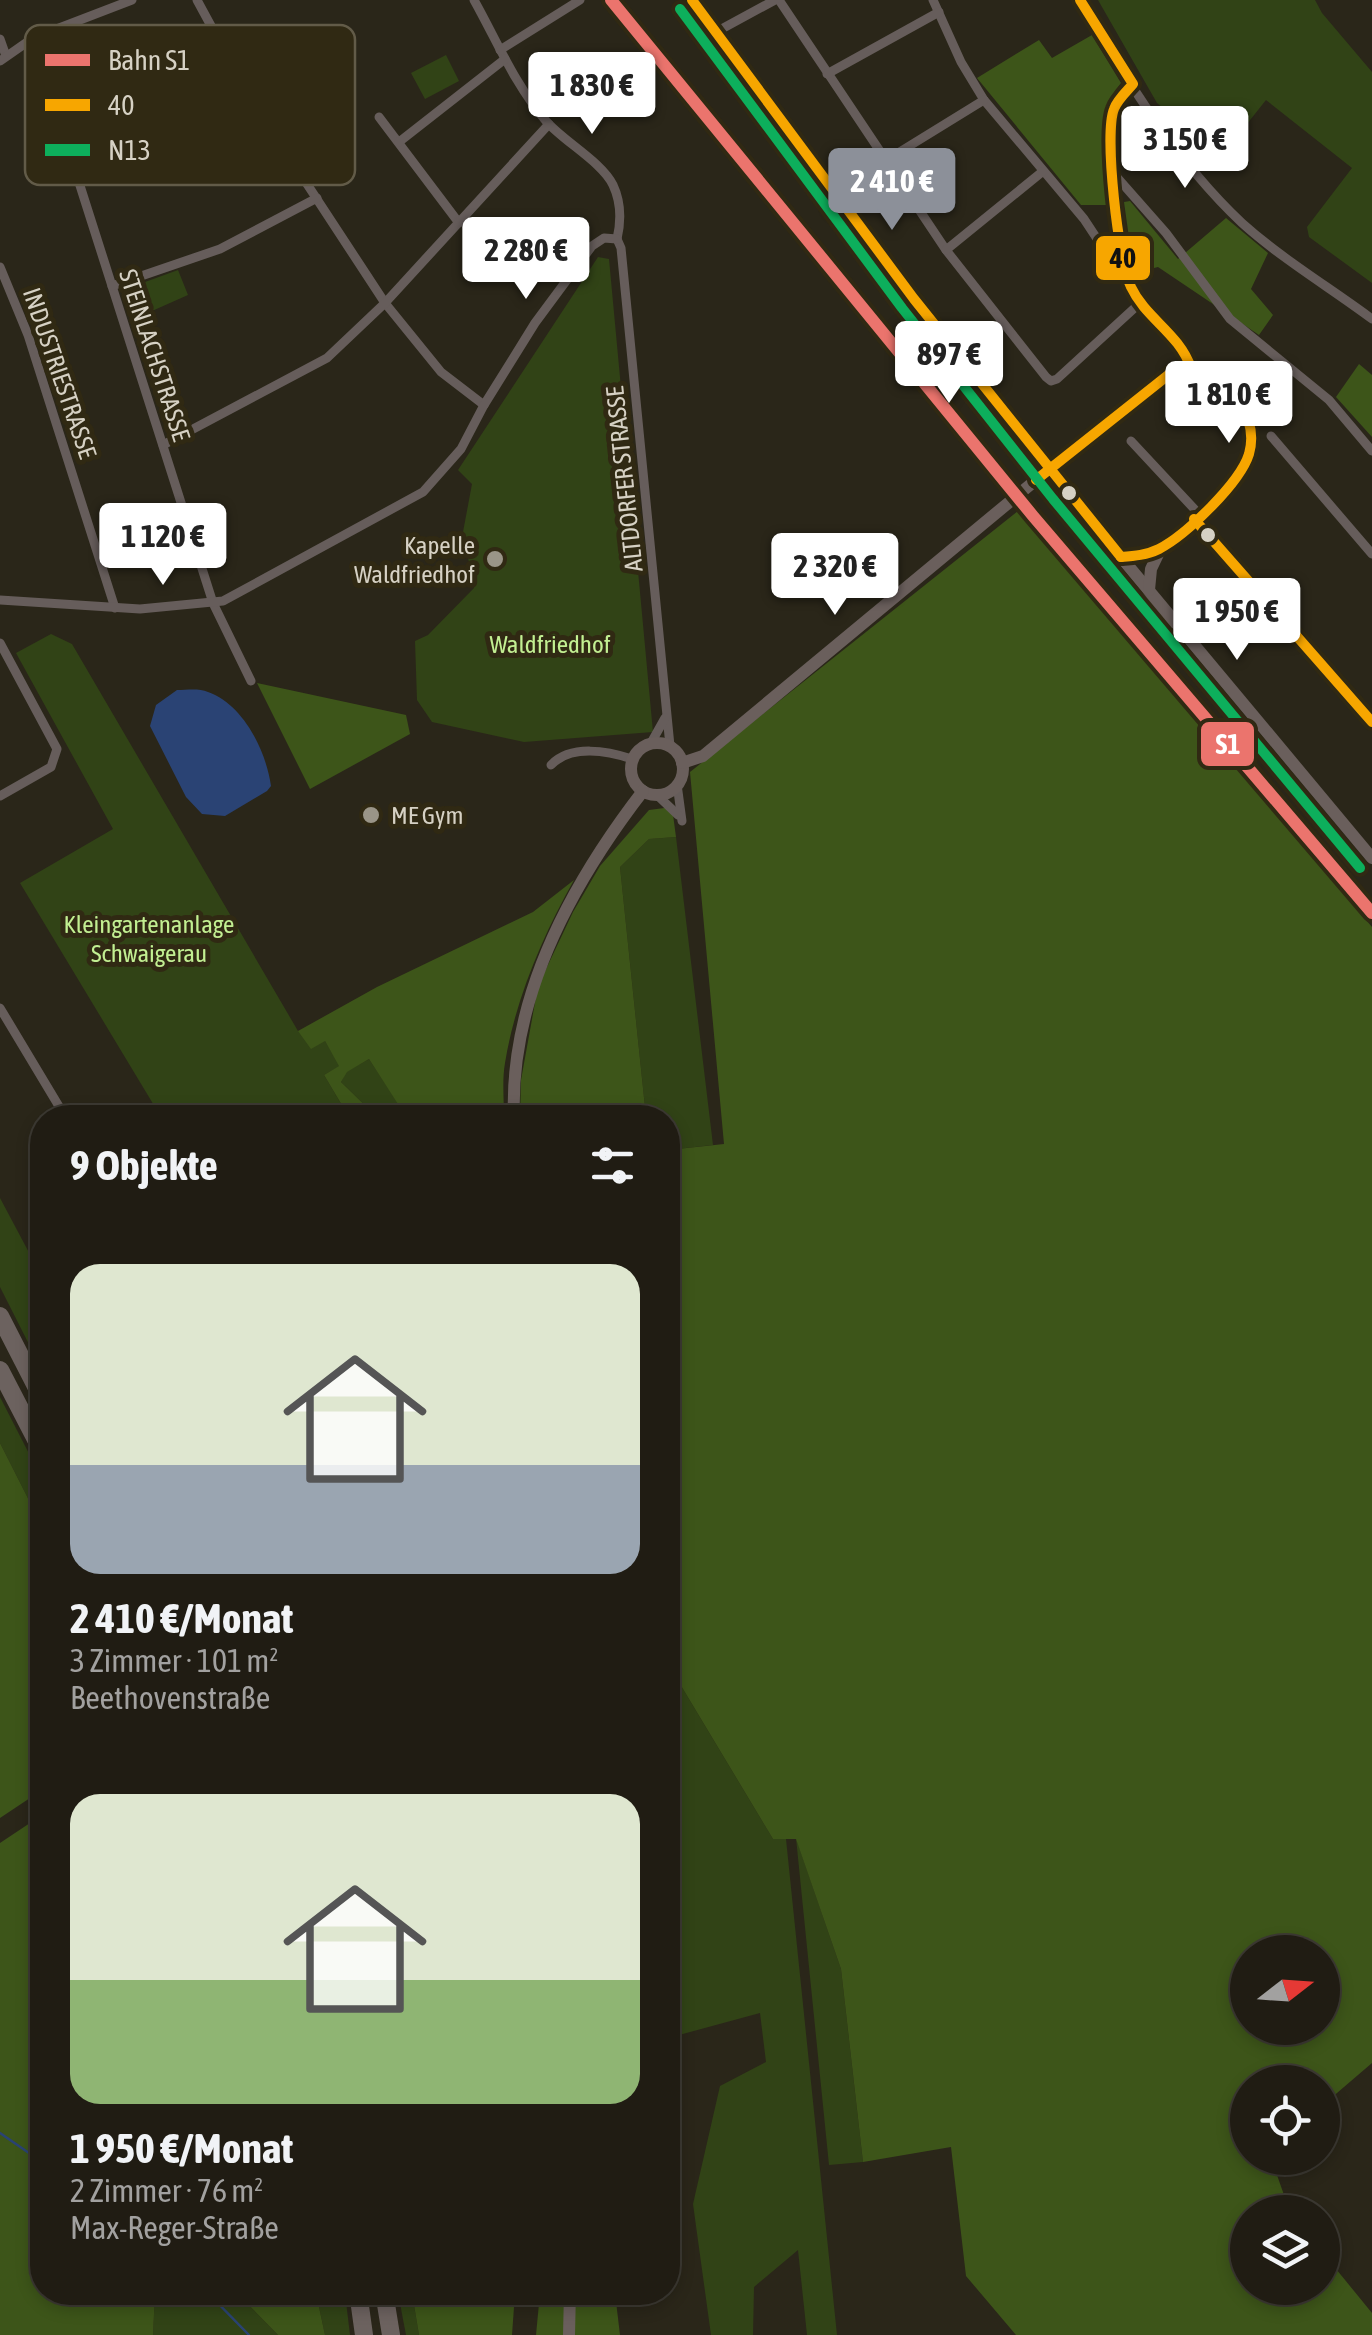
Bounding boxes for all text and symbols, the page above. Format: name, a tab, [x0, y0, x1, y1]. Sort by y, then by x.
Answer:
legend	[25, 25, 355, 185]
text: Bahn S1	[108, 44, 190, 76]
pin: 1 830 €	[500, 52, 684, 137]
text: 1 830 €	[550, 66, 634, 103]
text: 40	[108, 89, 134, 121]
pin: 3 150 €	[1093, 106, 1277, 191]
text: 3 150 €	[1143, 120, 1227, 157]
text: N13	[108, 134, 151, 166]
pin: 2 410 €	[800, 148, 984, 233]
text: 2 410 €	[850, 162, 934, 199]
pin: 2 280 €	[434, 217, 618, 302]
text: 2 280 €	[484, 231, 568, 268]
line badge: 40	[1094, 234, 1152, 282]
text: 40	[1109, 242, 1136, 274]
street label: STEINLACHSTRASSE	[114, 266, 196, 445]
street label: INDUSTRIESTRASSE	[18, 284, 102, 462]
pin: 897 €	[879, 321, 1019, 406]
text: 897 €	[917, 335, 981, 372]
pin: 1 810 €	[1137, 361, 1321, 446]
text: 1 810 €	[1187, 375, 1271, 412]
street label: ALTDORFER STRASSE	[600, 385, 648, 573]
unlabelled marker	[1059, 483, 1079, 503]
pin: 1 120 €	[71, 503, 255, 588]
text: 1 120 €	[121, 517, 205, 554]
unlabelled marker	[1198, 525, 1218, 545]
place label: Kapelle Waldfriedhof	[354, 531, 475, 588]
pin: 2 320 €	[743, 533, 927, 618]
text: 2 320 €	[793, 547, 877, 584]
marker: Kapelle Waldfriedhof	[484, 548, 506, 570]
pin: 1 950 €	[1145, 578, 1329, 663]
text: 1 950 €	[1195, 592, 1279, 629]
park label: Waldfriedhof	[489, 630, 611, 658]
line badge: S1	[1199, 720, 1256, 768]
text: S1	[1216, 728, 1240, 760]
place label: ME Gym	[391, 801, 463, 829]
marker: ME Gym	[360, 804, 382, 826]
park label: Kleingartenanlage Schwaigerau	[64, 910, 234, 967]
icon: filters	[585, 1138, 640, 1193]
text: 9 Objekte	[70, 1141, 218, 1189]
icon: home	[265, 1329, 445, 1509]
text: 2 410 €/Monat	[70, 1594, 293, 1642]
text: 3 Zimmer · 101 m²	[70, 1642, 278, 1679]
text: Beethovenstraße	[70, 1679, 270, 1716]
icon: home	[265, 1859, 445, 2039]
north arrow	[1230, 1935, 1340, 2045]
map controls	[1230, 1935, 1340, 2305]
button: locate	[1230, 2065, 1340, 2175]
text: 1 950 €/Monat	[70, 2124, 293, 2172]
text: 2 Zimmer · 76 m²	[70, 2172, 263, 2209]
button: layers	[1230, 2195, 1340, 2305]
text: Max-Reger-Straße	[70, 2209, 279, 2246]

